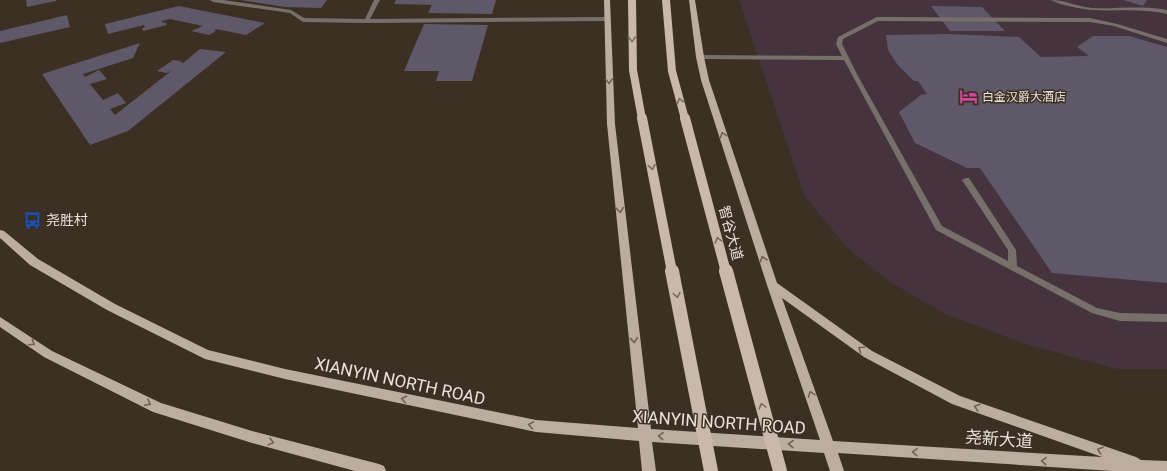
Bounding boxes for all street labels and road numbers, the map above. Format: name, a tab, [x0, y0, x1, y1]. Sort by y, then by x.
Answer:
street label: 智谷大道	[716, 204, 746, 262]
street label: XIANYIN NORTH ROAD	[313, 353, 487, 409]
street label: XIANYIN NORTH ROAD	[632, 406, 806, 438]
street label: 尧新大道	[964, 427, 1034, 451]

